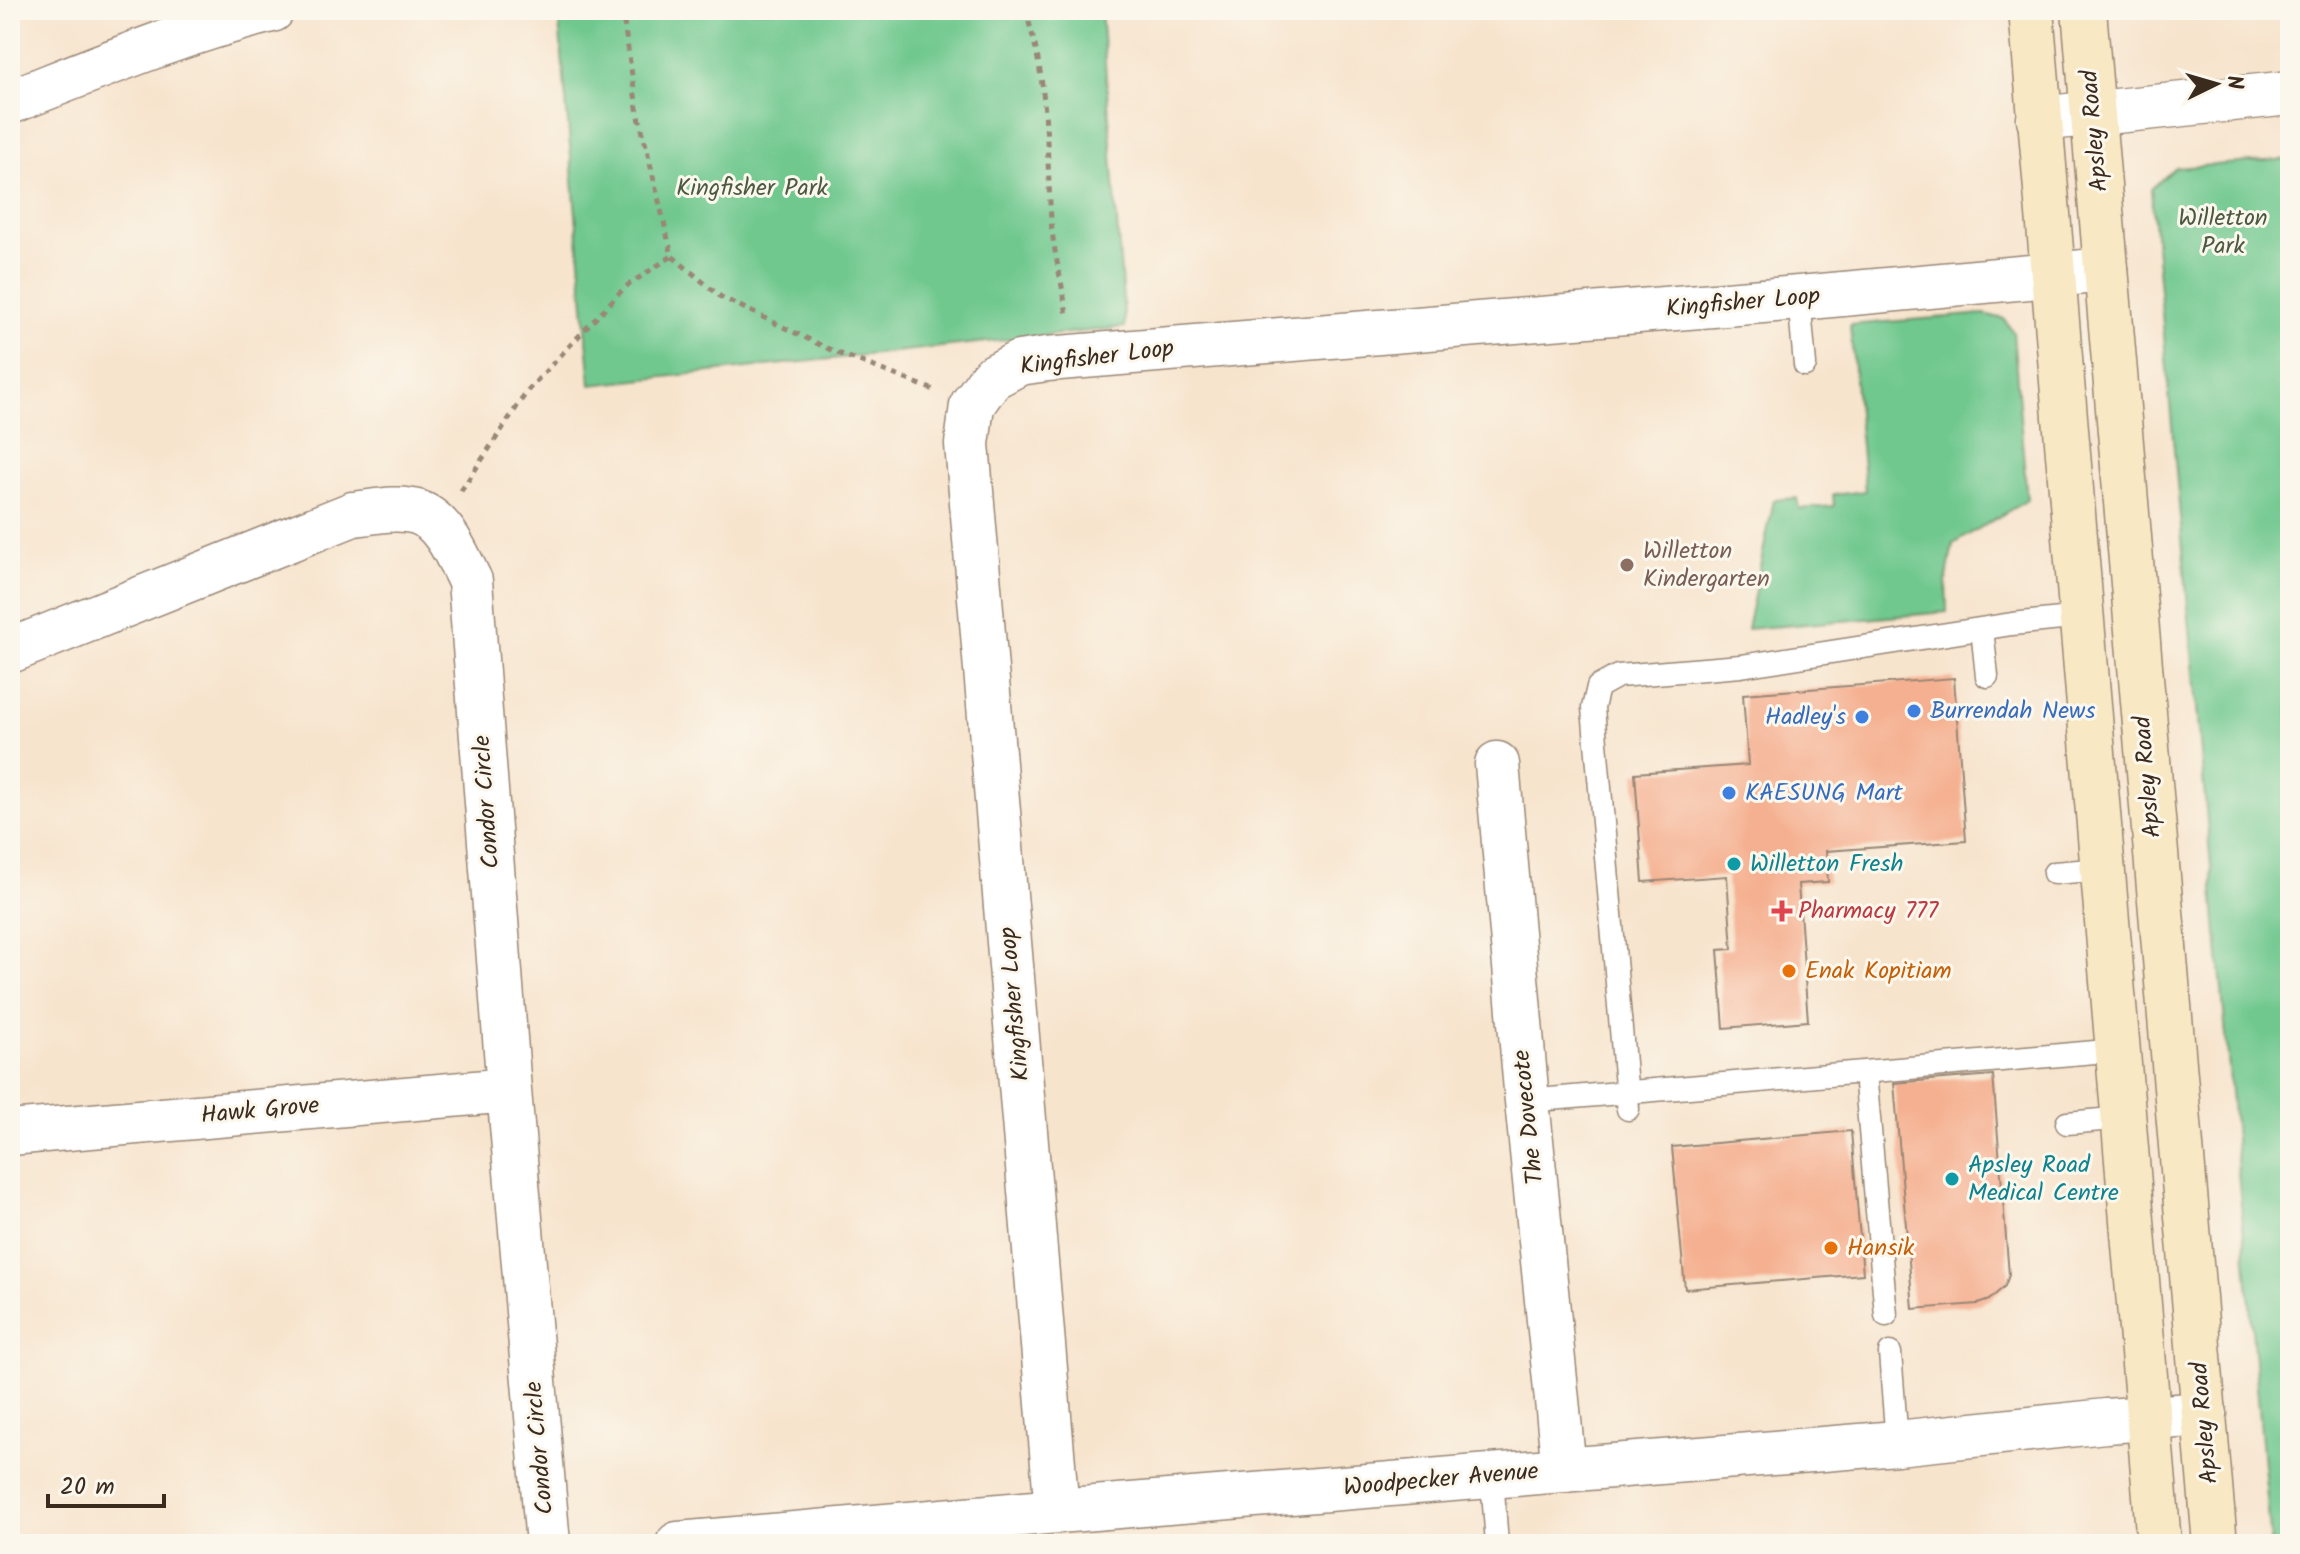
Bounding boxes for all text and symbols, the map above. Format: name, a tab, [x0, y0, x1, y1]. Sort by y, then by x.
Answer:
north arrow	[2176, 44, 2256, 124]
street label: Apsley Road	[2070, 68, 2120, 193]
text: N	[2215, 74, 2251, 91]
park label: Kingfisher Park	[676, 169, 829, 208]
park label: Willetton Park	[2178, 199, 2268, 266]
street label: Kingfisher Loop	[1664, 277, 1822, 329]
street label: Kingfisher Loop	[1018, 329, 1177, 387]
place label: Willetton Kindergarten	[1643, 532, 1770, 599]
marker: Willetton Kindergarten	[1618, 556, 1636, 574]
place label: Burrendah News	[1930, 692, 2095, 731]
place label: Hadley's	[1765, 698, 1846, 737]
marker: Burrendah News	[1905, 702, 1923, 720]
marker: Hadley's	[1853, 708, 1871, 726]
street label: Apsley Road	[2123, 714, 2173, 839]
street label: Condor Circle	[463, 734, 511, 870]
place label: KAESUNG Mart	[1745, 774, 1904, 813]
marker: KAESUNG Mart	[1720, 784, 1738, 802]
place label: Willetton Fresh	[1750, 845, 1903, 884]
marker: Willetton Fresh	[1725, 855, 1743, 873]
place label: Pharmacy 777	[1798, 892, 1939, 931]
marker: Pharmacy 777	[1773, 902, 1791, 920]
street label: Kingfisher Loop	[989, 925, 1041, 1083]
place label: Enak Kopitiam	[1805, 952, 1952, 991]
marker: Enak Kopitiam	[1780, 962, 1798, 980]
street label: The Dovecote	[1503, 1048, 1555, 1186]
street label: Hawk Grove	[199, 1086, 321, 1136]
place label: Apsley Road Medical Centre	[1968, 1146, 2119, 1213]
marker: Apsley Road Medical Centre	[1943, 1170, 1961, 1188]
place label: Hansik	[1847, 1229, 1915, 1268]
marker: Hansik	[1822, 1239, 1840, 1257]
street label: Apsley Road	[2180, 1360, 2230, 1485]
street label: Condor Circle	[515, 1379, 565, 1516]
street label: Woodpecker Avenue	[1342, 1452, 1540, 1508]
scale bar	[48, 1458, 164, 1508]
text: 20 m	[60, 1468, 115, 1507]

